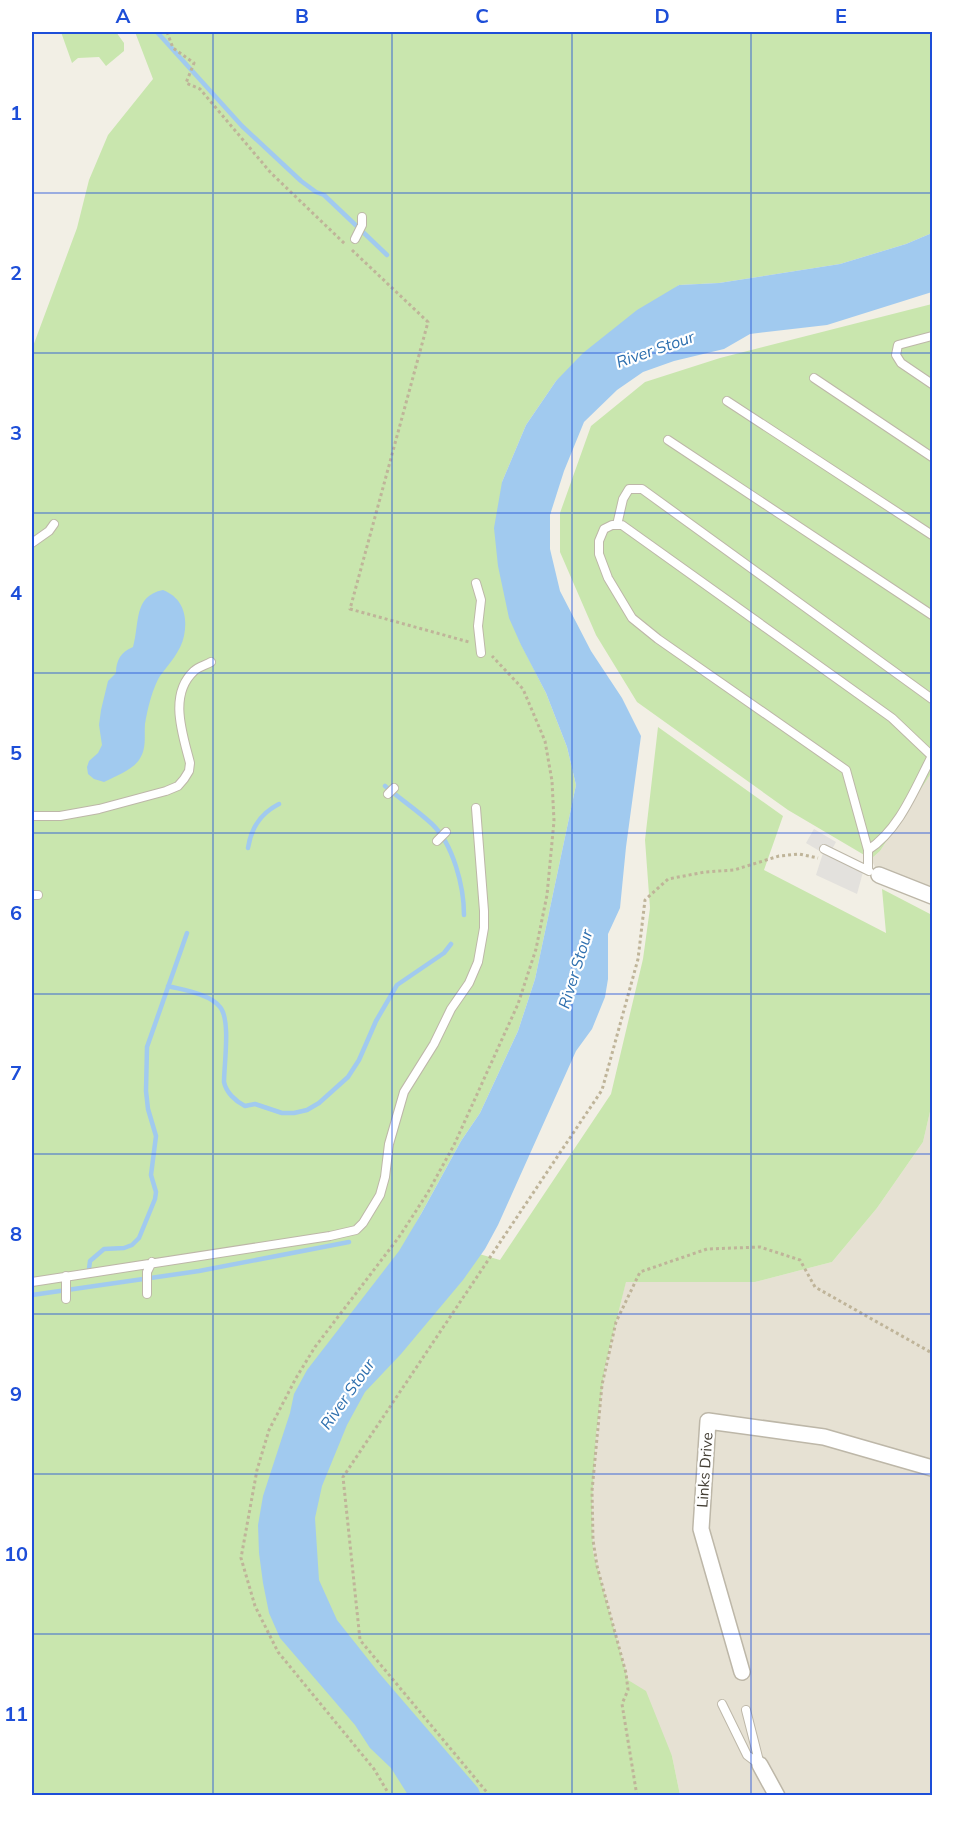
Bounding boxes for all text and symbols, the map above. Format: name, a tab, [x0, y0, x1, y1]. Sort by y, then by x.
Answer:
text: A	[116, 3, 131, 28]
text: B	[295, 3, 309, 28]
text: C	[475, 3, 489, 28]
text: D	[654, 3, 670, 28]
text: E	[835, 3, 847, 28]
text: 1	[10, 100, 22, 125]
text: 2	[10, 260, 22, 285]
water label: River Stour	[613, 326, 698, 372]
text: 3	[10, 420, 22, 445]
text: 4	[10, 580, 22, 605]
text: 5	[10, 740, 22, 765]
text: 6	[10, 900, 22, 925]
water label: River Stour	[554, 926, 597, 1011]
text: 7	[10, 1060, 22, 1085]
text: 8	[10, 1221, 22, 1246]
water label: River Stour	[315, 1354, 379, 1433]
text: 9	[10, 1381, 22, 1406]
street label: Links Drive	[692, 1432, 717, 1508]
text: 10	[4, 1541, 28, 1566]
text: 11	[4, 1701, 28, 1726]

